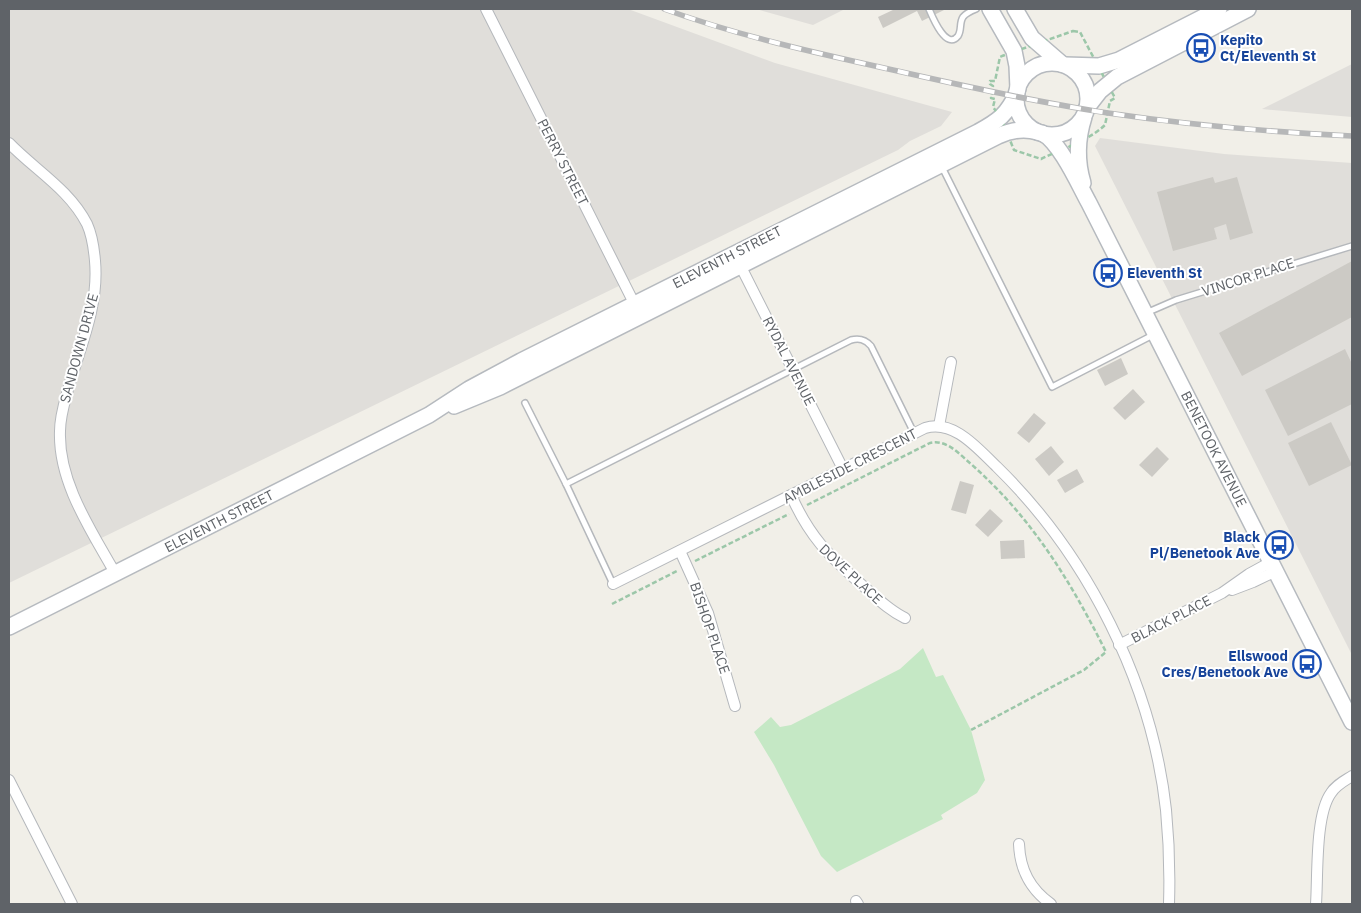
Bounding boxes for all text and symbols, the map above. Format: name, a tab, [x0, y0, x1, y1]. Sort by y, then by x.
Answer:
place label: Kepito Ct/Eleventh St	[1220, 31, 1316, 65]
bus stop icon: Kepito Ct/Eleventh St	[1186, 33, 1216, 63]
street label: PERRY STREET	[533, 116, 593, 208]
street label: ELEVENTH STREET	[669, 222, 785, 292]
street label: VINCOR PLACE	[1200, 254, 1296, 300]
bus stop icon: Eleventh St	[1093, 258, 1123, 288]
place label: Eleventh St	[1127, 264, 1202, 282]
street label: SANDOWN DRIVE	[56, 291, 102, 405]
street label: RYDAL AVENUE	[759, 313, 819, 409]
street label: BENETOOK AVENUE	[1177, 388, 1251, 510]
street label: AMBLESIDE CRESCENT	[780, 424, 920, 508]
street label: ELEVENTH STREET	[161, 486, 277, 556]
place label: Black Pl/Benetook Ave	[1150, 528, 1261, 562]
bus stop icon: Black Pl/Benetook Ave	[1264, 530, 1294, 560]
street label: DOVE PLACE	[815, 540, 887, 608]
street label: BISHOP PLACE	[686, 580, 734, 676]
street label: BLACK PLACE	[1128, 591, 1214, 647]
place label: Ellswood Cres/Benetook Ave	[1162, 647, 1288, 681]
bus stop icon: Ellswood Cres/Benetook Ave	[1292, 649, 1322, 679]

